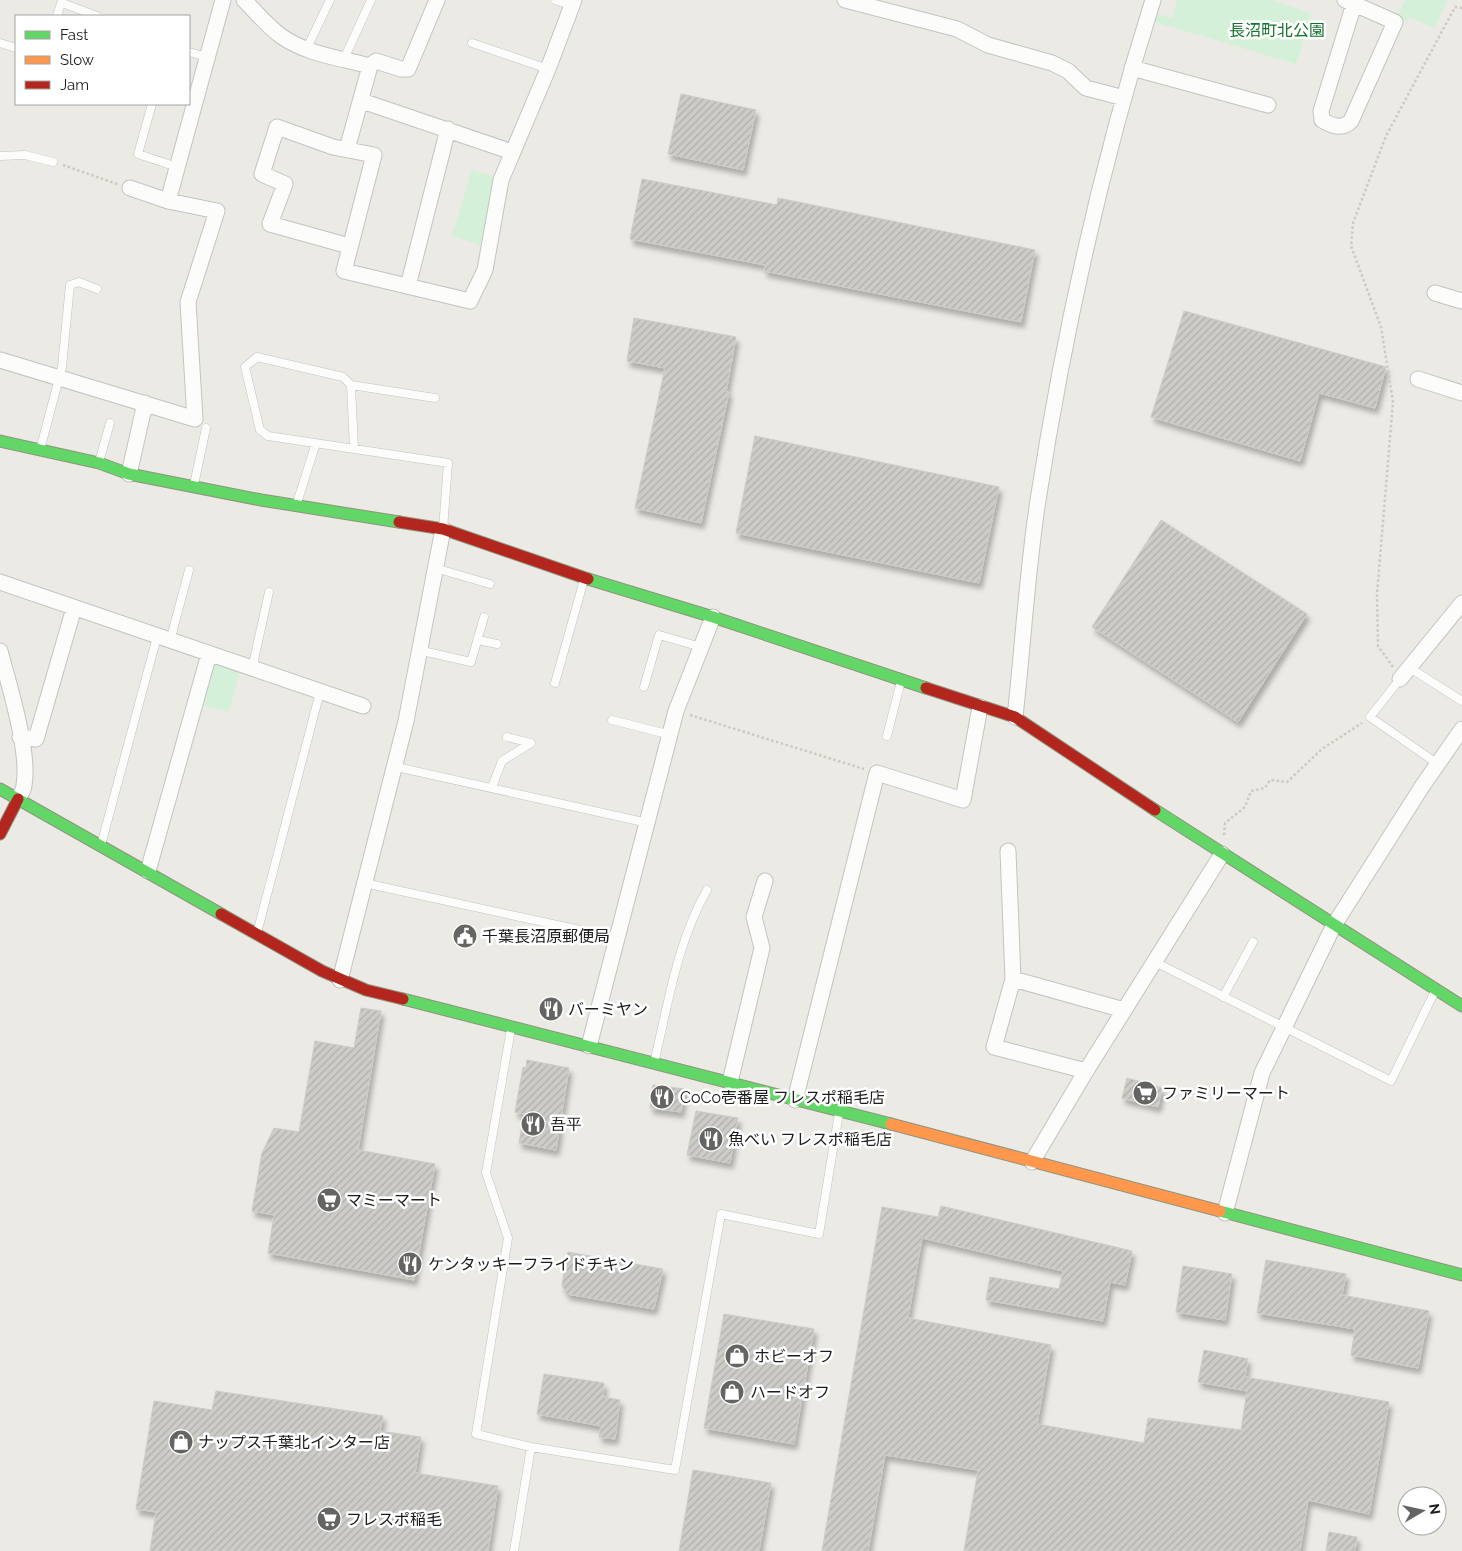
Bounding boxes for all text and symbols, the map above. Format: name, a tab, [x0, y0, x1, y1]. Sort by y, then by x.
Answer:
legend	[15, 15, 190, 105]
park label: 長沼町北公園	[1229, 21, 1325, 40]
text: Fast	[60, 26, 88, 44]
text: Slow	[60, 51, 94, 69]
text: Jam	[60, 76, 89, 94]
public building icon: 千葉長沼原郵便局	[452, 923, 478, 949]
place label: 千葉長沼原郵便局	[482, 927, 610, 946]
restaurant icon: バーミヤン	[538, 996, 564, 1022]
place label: バーミヤン	[568, 1000, 648, 1019]
supermarket icon: ファミリーマート	[1132, 1080, 1158, 1106]
restaurant icon: CoCo壱番屋 フレスポ稲毛店	[649, 1084, 675, 1110]
place label: ファミリーマート	[1162, 1084, 1290, 1103]
place label: CoCo壱番屋 フレスポ稲毛店	[680, 1088, 885, 1107]
restaurant icon: 吾平	[520, 1111, 546, 1137]
place label: 吾平	[550, 1115, 582, 1134]
restaurant icon: 魚べい フレスポ稲毛店	[698, 1126, 724, 1152]
place label: 魚べい フレスポ稲毛店	[728, 1130, 892, 1149]
supermarket icon: マミーマート	[316, 1187, 342, 1213]
place label: マミーマート	[346, 1191, 442, 1210]
restaurant icon: ケンタッキーフライドチキン	[397, 1251, 423, 1277]
place label: ケンタッキーフライドチキン	[428, 1255, 634, 1274]
shop icon: ホビーオフ	[724, 1343, 750, 1369]
place label: ホビーオフ	[754, 1347, 834, 1366]
shop icon: ハードオフ	[719, 1379, 745, 1405]
place label: ハードオフ	[750, 1383, 830, 1402]
shop icon: ナップス千葉北インター店	[168, 1429, 194, 1455]
place label: ナップス千葉北インター店	[198, 1433, 390, 1452]
north arrow	[1397, 1486, 1447, 1536]
text: N	[1426, 1502, 1444, 1515]
supermarket icon: フレスポ稲毛	[316, 1506, 342, 1532]
place label: フレスポ稲毛	[346, 1510, 442, 1529]

